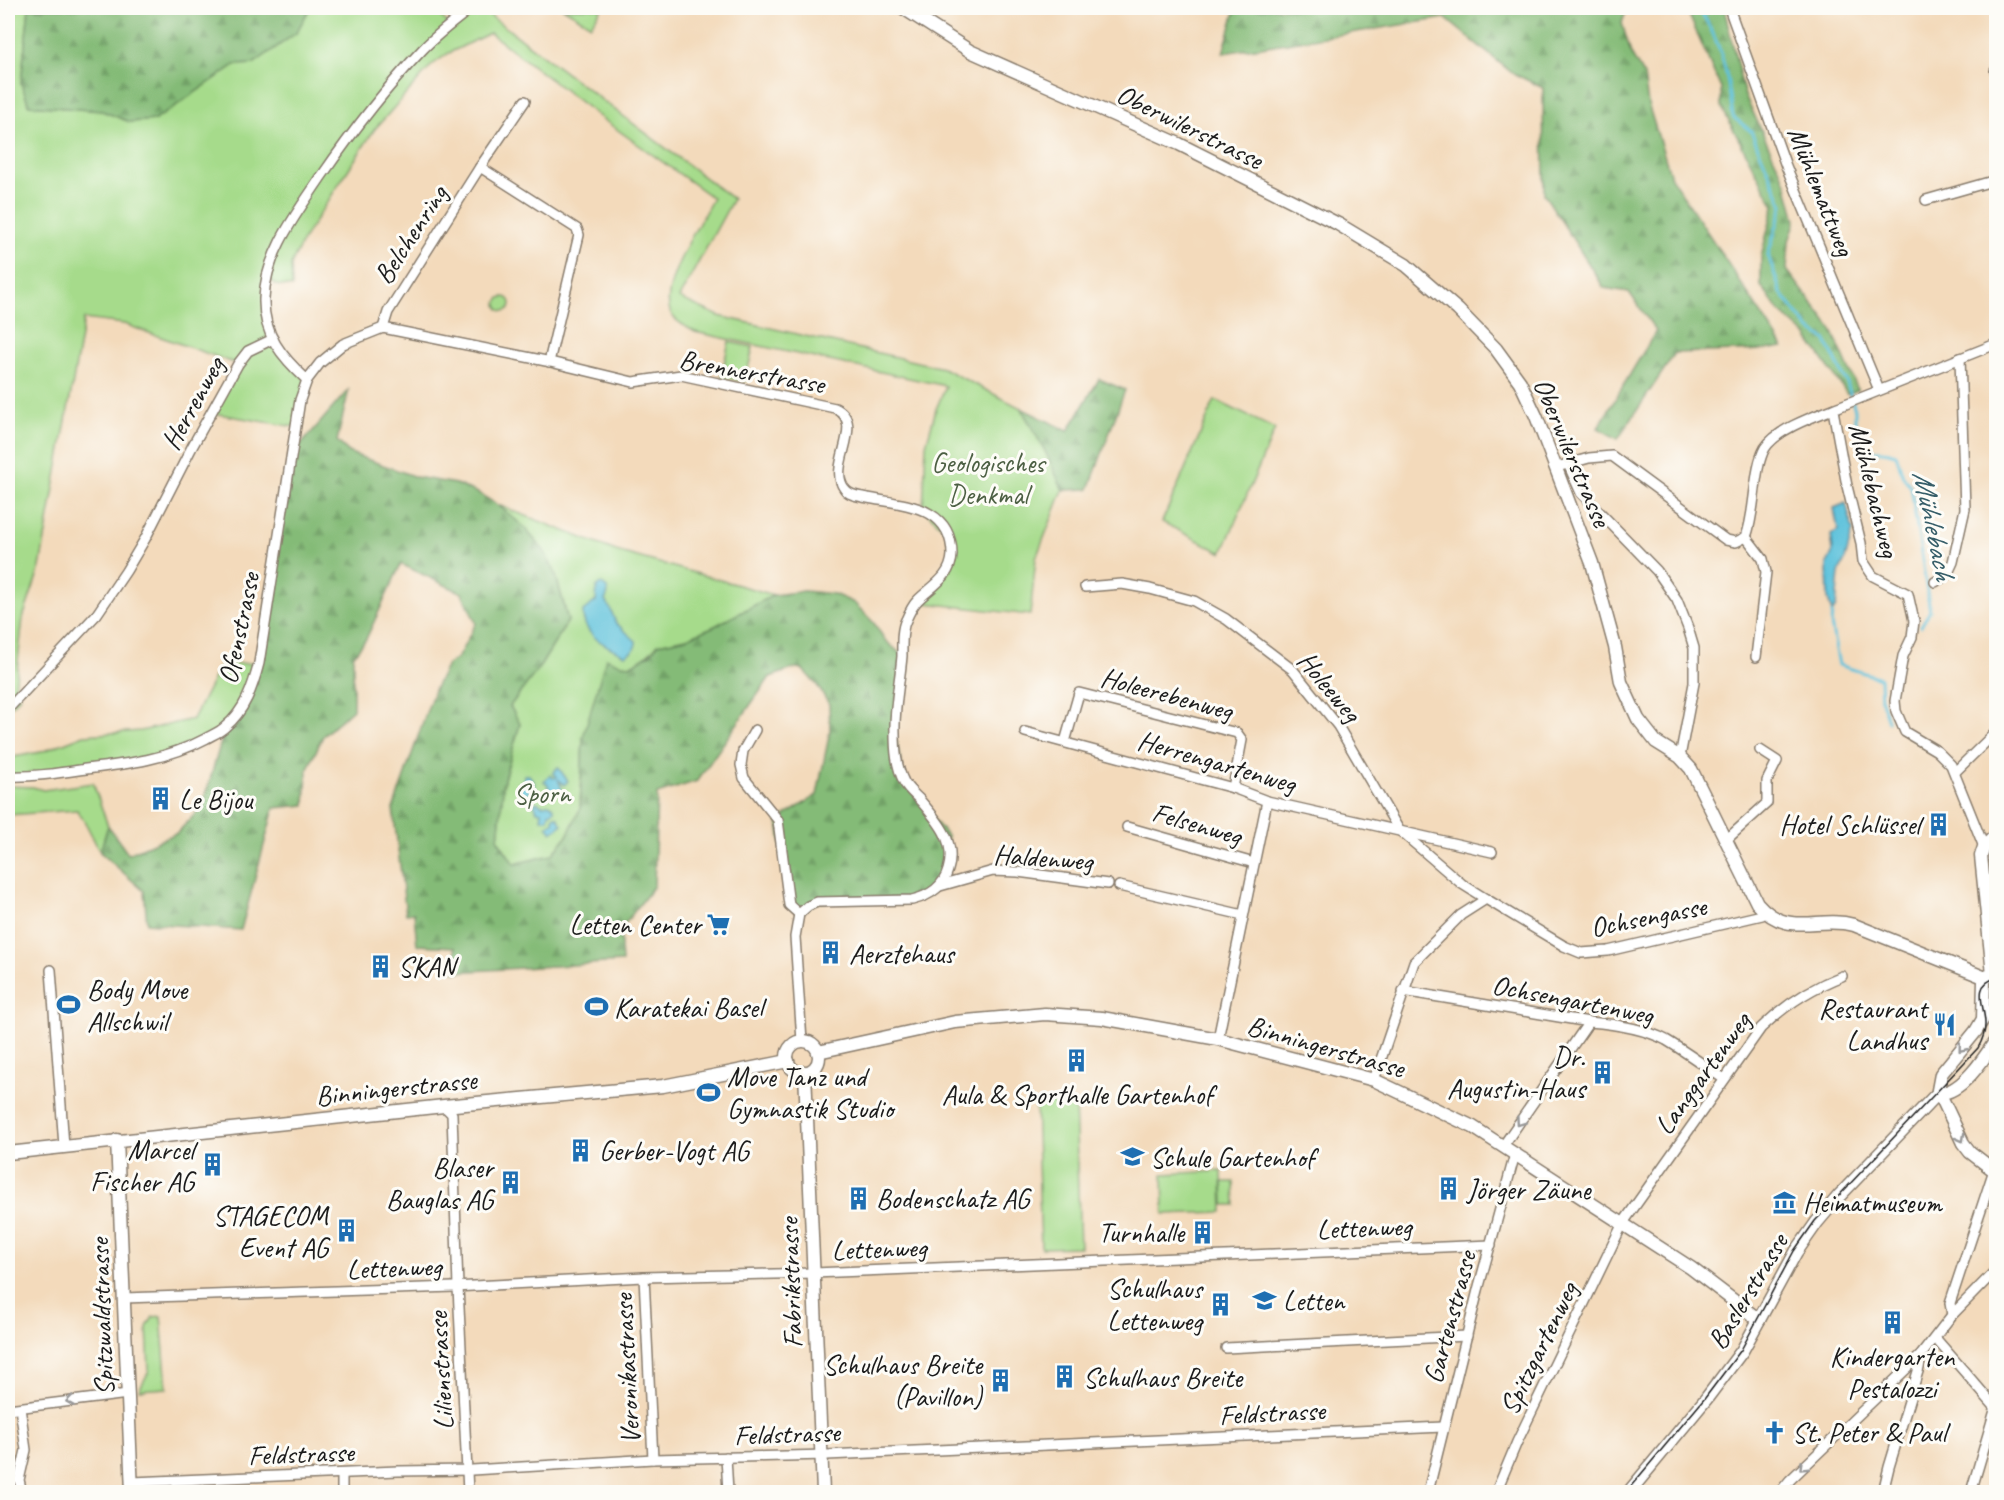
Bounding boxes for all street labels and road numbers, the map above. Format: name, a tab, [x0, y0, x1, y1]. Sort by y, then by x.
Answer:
street label: Oberwilerstrasse	[1111, 76, 1270, 178]
street label: Mühlemattweg	[1780, 121, 1864, 262]
street label: Belchenring	[366, 177, 456, 290]
street label: Brennerstrasse	[677, 342, 829, 402]
street label: Herrenweg	[153, 349, 233, 456]
street label: Oberwilerstrasse	[1526, 373, 1620, 534]
street label: Mühlebachweg	[1841, 419, 1908, 562]
street label: Ofenstrasse	[210, 568, 268, 687]
street label: Holeeweg	[1290, 644, 1371, 731]
street label: Holeerebenweg	[1097, 659, 1239, 728]
street label: Herrengartenweg	[1134, 722, 1302, 801]
street label: Felsenweg	[1148, 794, 1247, 853]
street label: Haldenweg	[992, 837, 1096, 879]
street label: Ochsengasse	[1587, 888, 1711, 945]
street label: Ochsengartenweg	[1489, 967, 1658, 1032]
street label: Langgartenweg	[1646, 1004, 1760, 1141]
street label: Binningerstrasse	[1243, 1007, 1410, 1086]
street label: Binningerstrasse	[314, 1061, 480, 1113]
street label: Lettenweg	[1316, 1208, 1414, 1247]
street label: Fabrikstrasse	[771, 1215, 810, 1349]
street label: Baslerstrasse	[1699, 1225, 1797, 1355]
street label: Lettenweg	[831, 1229, 929, 1268]
street label: Spitzwaldstrasse	[81, 1236, 122, 1396]
street label: Gartenstrasse	[1415, 1245, 1484, 1387]
street label: Lettenweg	[346, 1248, 444, 1287]
street label: Spitzgartenweg	[1491, 1274, 1586, 1420]
street label: Veronikastrasse	[605, 1291, 648, 1445]
street label: Lilienstrasse	[420, 1309, 461, 1431]
street label: Feldstrasse	[1218, 1392, 1328, 1433]
street label: Feldstrasse	[734, 1414, 842, 1453]
street label: Feldstrasse	[248, 1434, 356, 1473]

